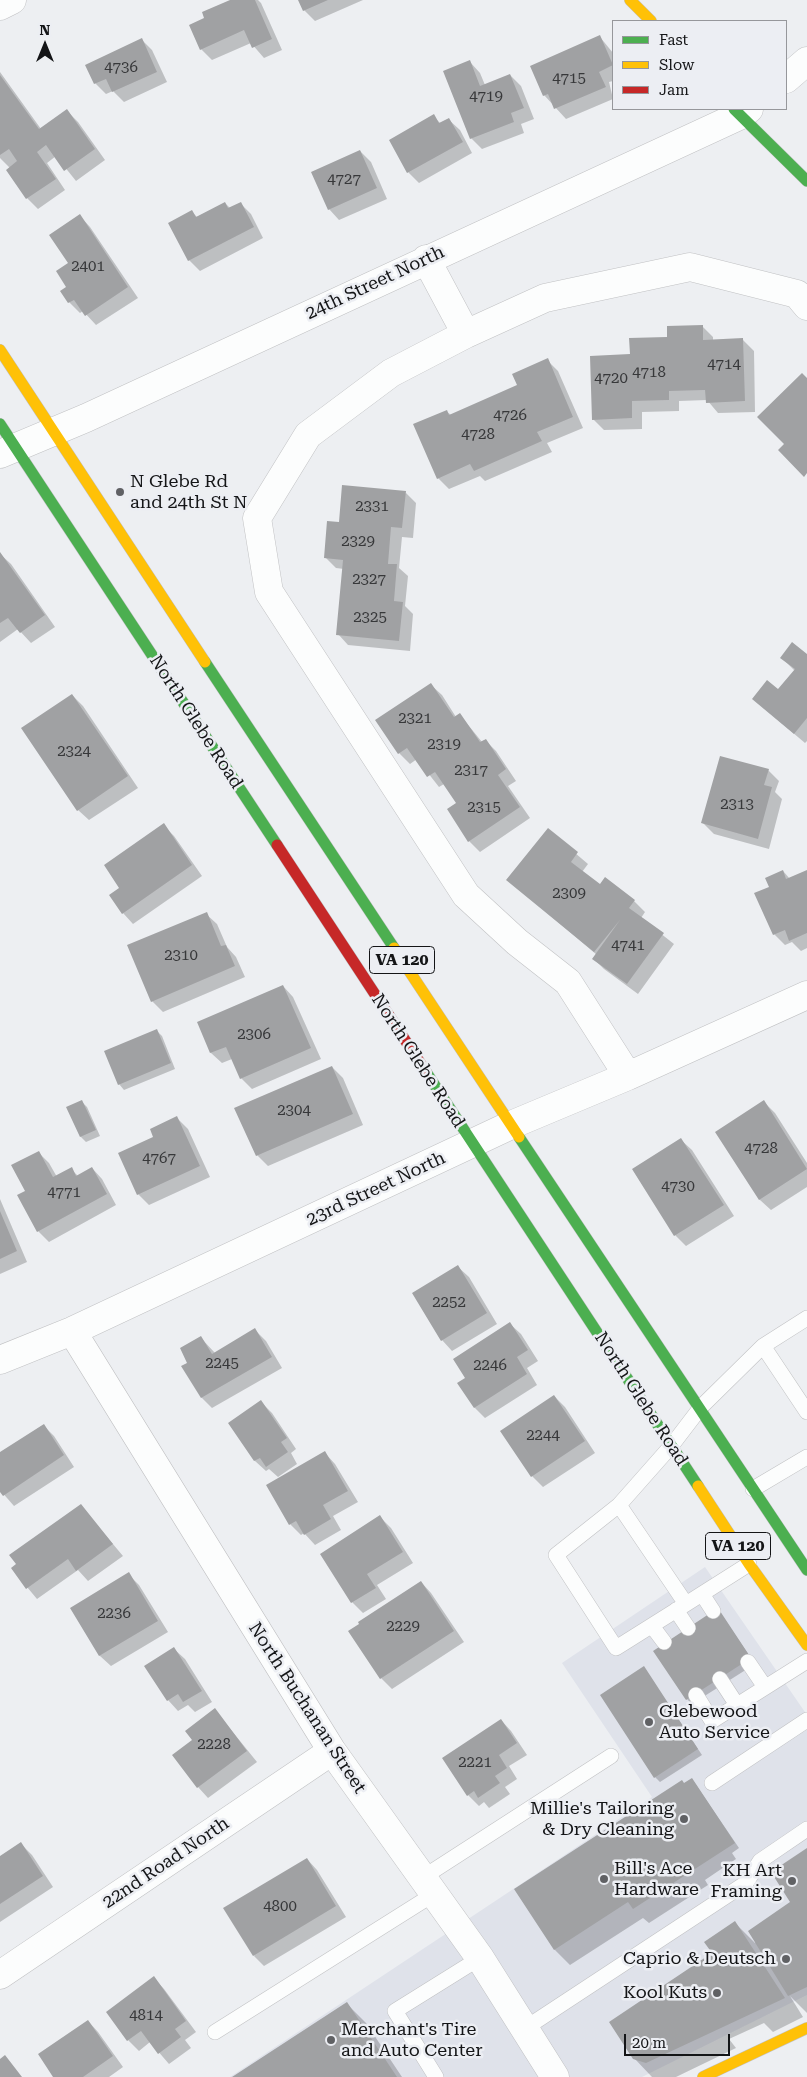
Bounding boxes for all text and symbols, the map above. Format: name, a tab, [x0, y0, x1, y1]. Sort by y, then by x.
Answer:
north arrow	[20, 20, 70, 70]
legend	[612, 20, 787, 110]
text: N	[40, 22, 50, 38]
text: Fast	[659, 31, 688, 49]
text: Slow	[659, 56, 694, 74]
house number: 4736	[104, 59, 138, 77]
house number: 4715	[552, 70, 586, 88]
text: Jam	[659, 81, 689, 99]
house number: 4719	[469, 88, 503, 106]
house number: 4727	[327, 171, 361, 189]
street label: 24th Street North	[302, 241, 448, 325]
house number: 2401	[71, 258, 105, 276]
house number: 4714	[707, 356, 741, 374]
house number: 4718	[632, 364, 666, 382]
house number: 4720	[594, 370, 628, 388]
house number: 4726	[493, 407, 527, 425]
house number: 4728	[461, 426, 495, 444]
place label: N Glebe Rd and 24th St N	[130, 471, 247, 514]
marker: N Glebe Rd and 24th St N	[114, 486, 126, 498]
house number: 2331	[355, 498, 389, 516]
house number: 2329	[341, 533, 375, 551]
house number: 2327	[352, 571, 386, 589]
house number: 2325	[353, 609, 387, 627]
street label: North Glebe Road	[145, 651, 247, 793]
house number: 2321	[398, 710, 432, 728]
house number: 2319	[427, 736, 461, 754]
house number: 2324	[57, 743, 91, 761]
house number: 2317	[454, 762, 488, 780]
house number: 2313	[720, 796, 754, 814]
house number: 2315	[467, 799, 501, 817]
house number: 2309	[552, 885, 586, 903]
house number: 4741	[611, 937, 645, 955]
road number: VA 120	[370, 946, 434, 974]
house number: 2310	[164, 947, 198, 965]
street label: North Glebe Road	[367, 990, 469, 1132]
house number: 2306	[237, 1026, 271, 1044]
house number: 2304	[277, 1102, 311, 1120]
house number: 4728	[744, 1140, 778, 1158]
street label: 23rd Street North	[303, 1147, 449, 1231]
house number: 4767	[142, 1150, 176, 1168]
house number: 4730	[661, 1178, 695, 1196]
house number: 4771	[47, 1184, 81, 1202]
house number: 2252	[432, 1294, 466, 1312]
street label: North Glebe Road	[590, 1328, 692, 1470]
house number: 2245	[205, 1355, 239, 1373]
house number: 2246	[473, 1357, 507, 1375]
house number: 2244	[526, 1427, 560, 1445]
road number: VA 120	[706, 1532, 770, 1560]
house number: 2236	[97, 1605, 131, 1623]
street label: North Buchanan Street	[244, 1618, 370, 1798]
house number: 2229	[386, 1618, 420, 1636]
place label: Glebewood Auto Service	[659, 1701, 770, 1744]
marker: Glebewood Auto Service	[643, 1716, 655, 1728]
house number: 2228	[197, 1736, 231, 1754]
house number: 2221	[458, 1754, 492, 1772]
place label: Millie's Tailoring & Dry Cleaning	[530, 1798, 674, 1840]
street label: 22nd Road North	[99, 1813, 233, 1913]
marker: Millie's Tailoring & Dry Cleaning	[678, 1813, 690, 1825]
place label: Bill's Ace Hardware	[614, 1858, 699, 1900]
place label: KH Art Framing	[710, 1860, 782, 1902]
marker: Bill's Ace Hardware	[598, 1873, 610, 1885]
marker: KH Art Framing	[786, 1875, 798, 1887]
house number: 4800	[263, 1898, 297, 1916]
place label: Caprio & Deutsch	[623, 1948, 776, 1970]
marker: Caprio & Deutsch	[780, 1953, 792, 1965]
place label: Kool Kuts	[623, 1982, 707, 2004]
marker: Kool Kuts	[711, 1987, 723, 1999]
house number: 4814	[129, 2007, 163, 2025]
place label: Merchant's Tire and Auto Center	[341, 2019, 483, 2062]
scale bar	[627, 2024, 733, 2056]
marker: Merchant's Tire and Auto Center	[325, 2034, 337, 2046]
text: 20 m	[632, 2034, 666, 2052]

